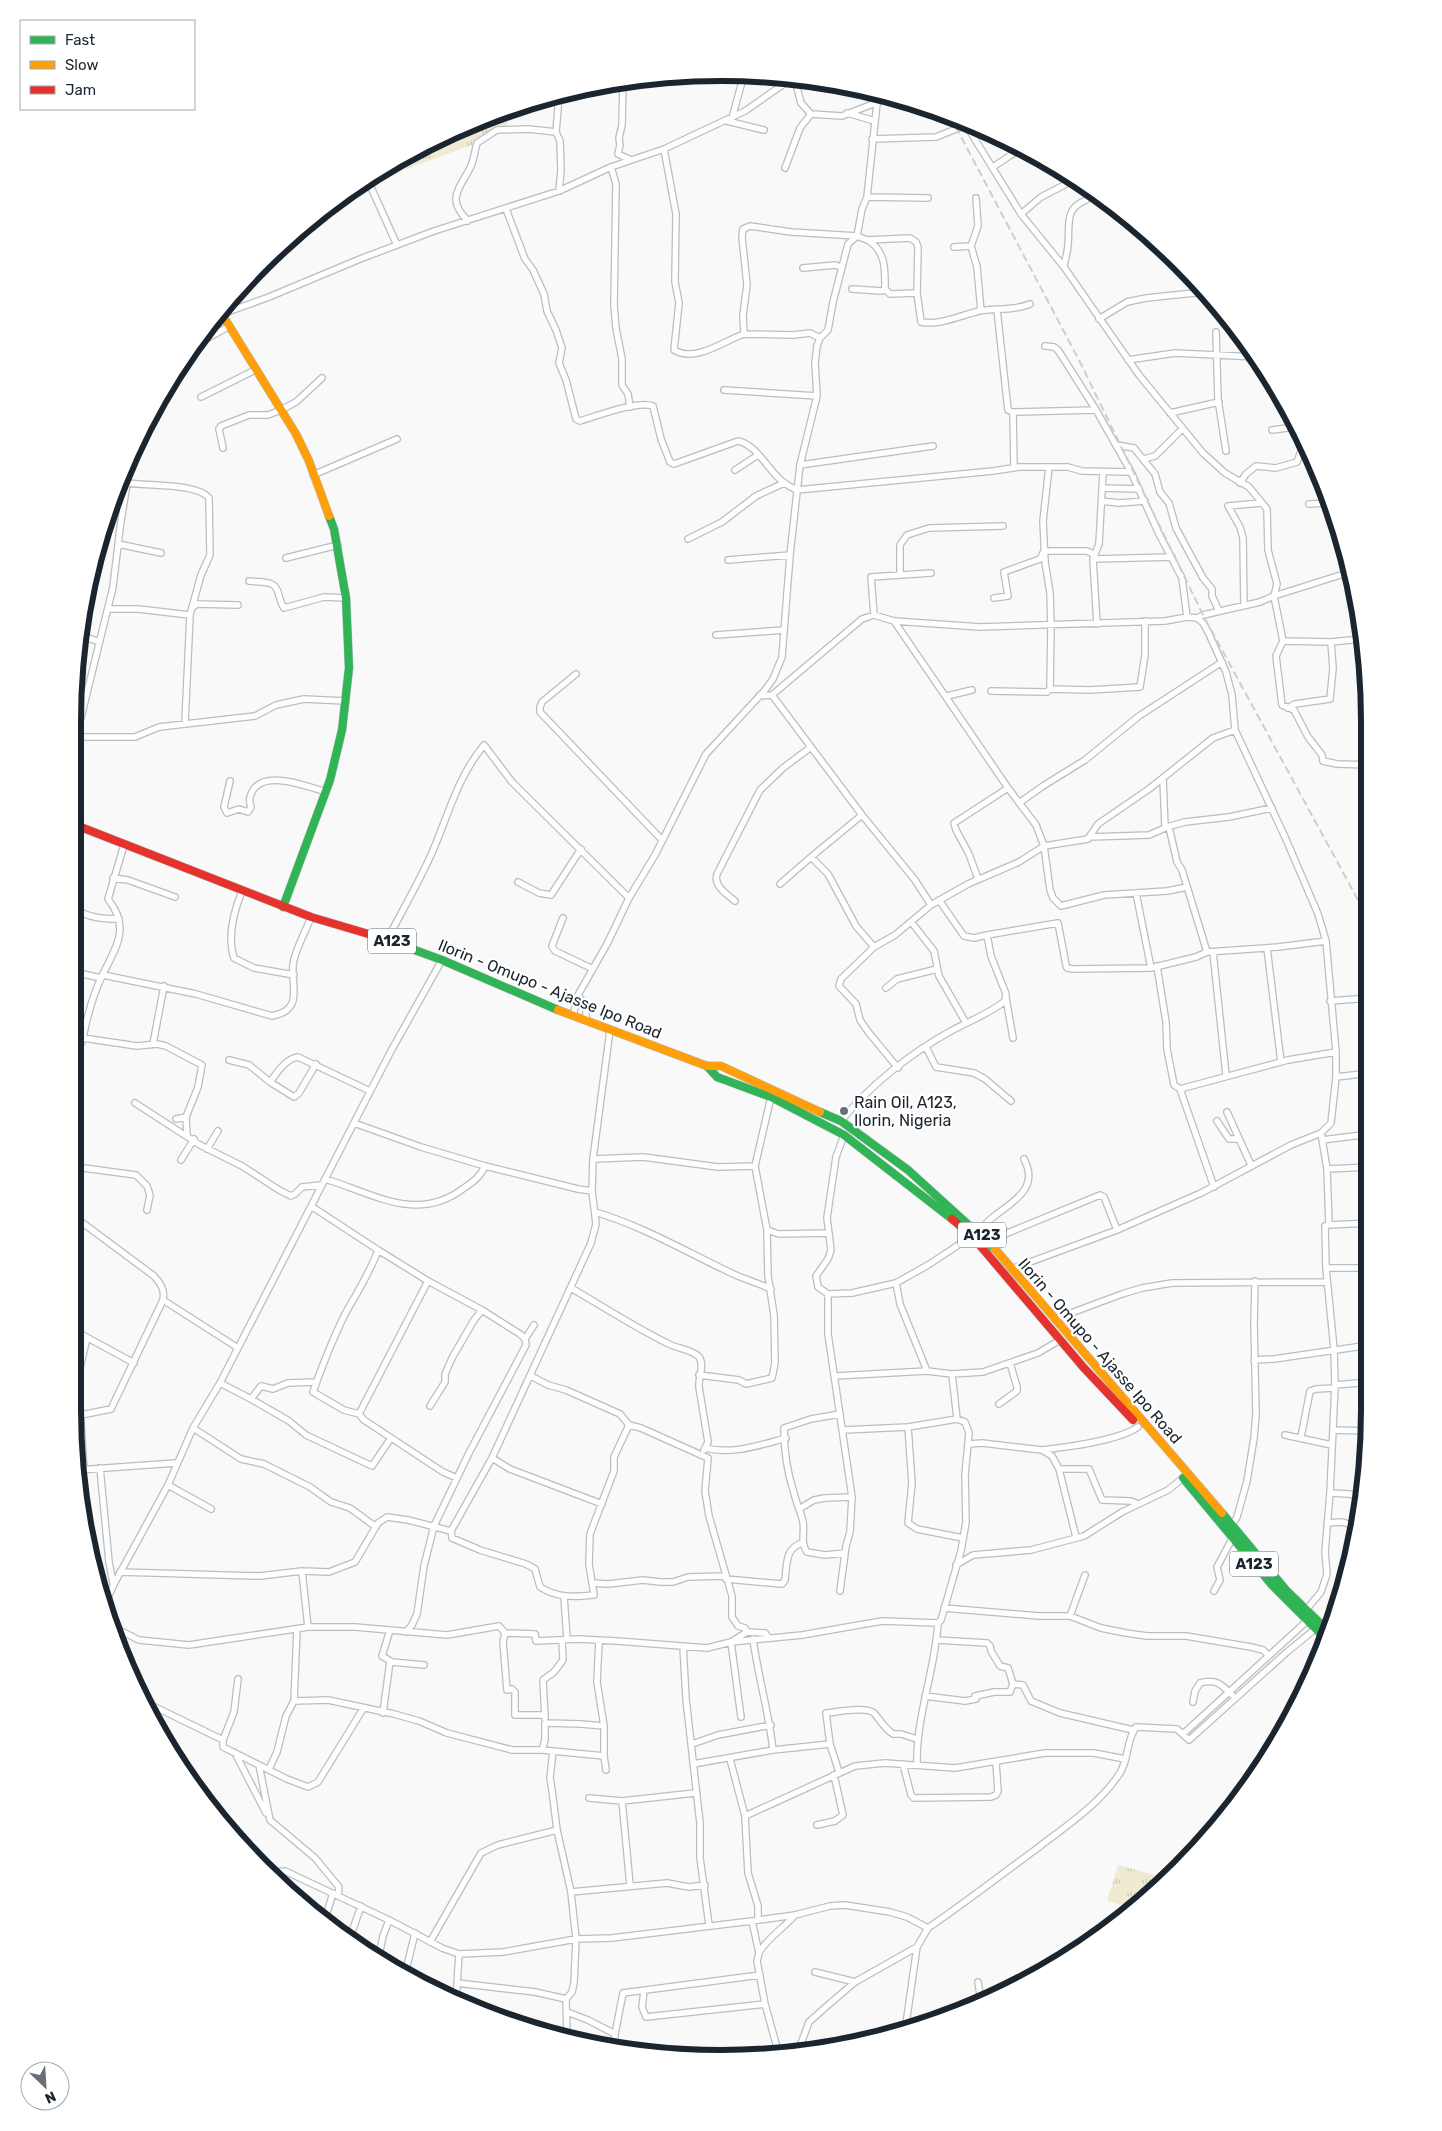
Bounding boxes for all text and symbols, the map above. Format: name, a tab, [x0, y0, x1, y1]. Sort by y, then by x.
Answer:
legend	[20, 20, 195, 110]
text: Fast	[65, 31, 95, 49]
text: Slow	[65, 56, 98, 74]
text: Jam	[65, 81, 96, 99]
road number: A123	[368, 928, 416, 954]
street label: Ilorin - Omupo - Ajasse Ipo Road	[435, 935, 665, 1043]
place label: Rain Oil, A123, Ilorin, Nigeria	[854, 1093, 957, 1130]
marker: Rain Oil, A123, Ilorin, Nigeria	[838, 1105, 850, 1117]
road number: A123	[958, 1222, 1006, 1248]
street label: Ilorin - Omupo - Ajasse Ipo Road	[1014, 1254, 1186, 1448]
road number: A123	[1230, 1552, 1278, 1576]
north arrow	[20, 2061, 70, 2111]
text: N	[42, 2087, 58, 2107]

